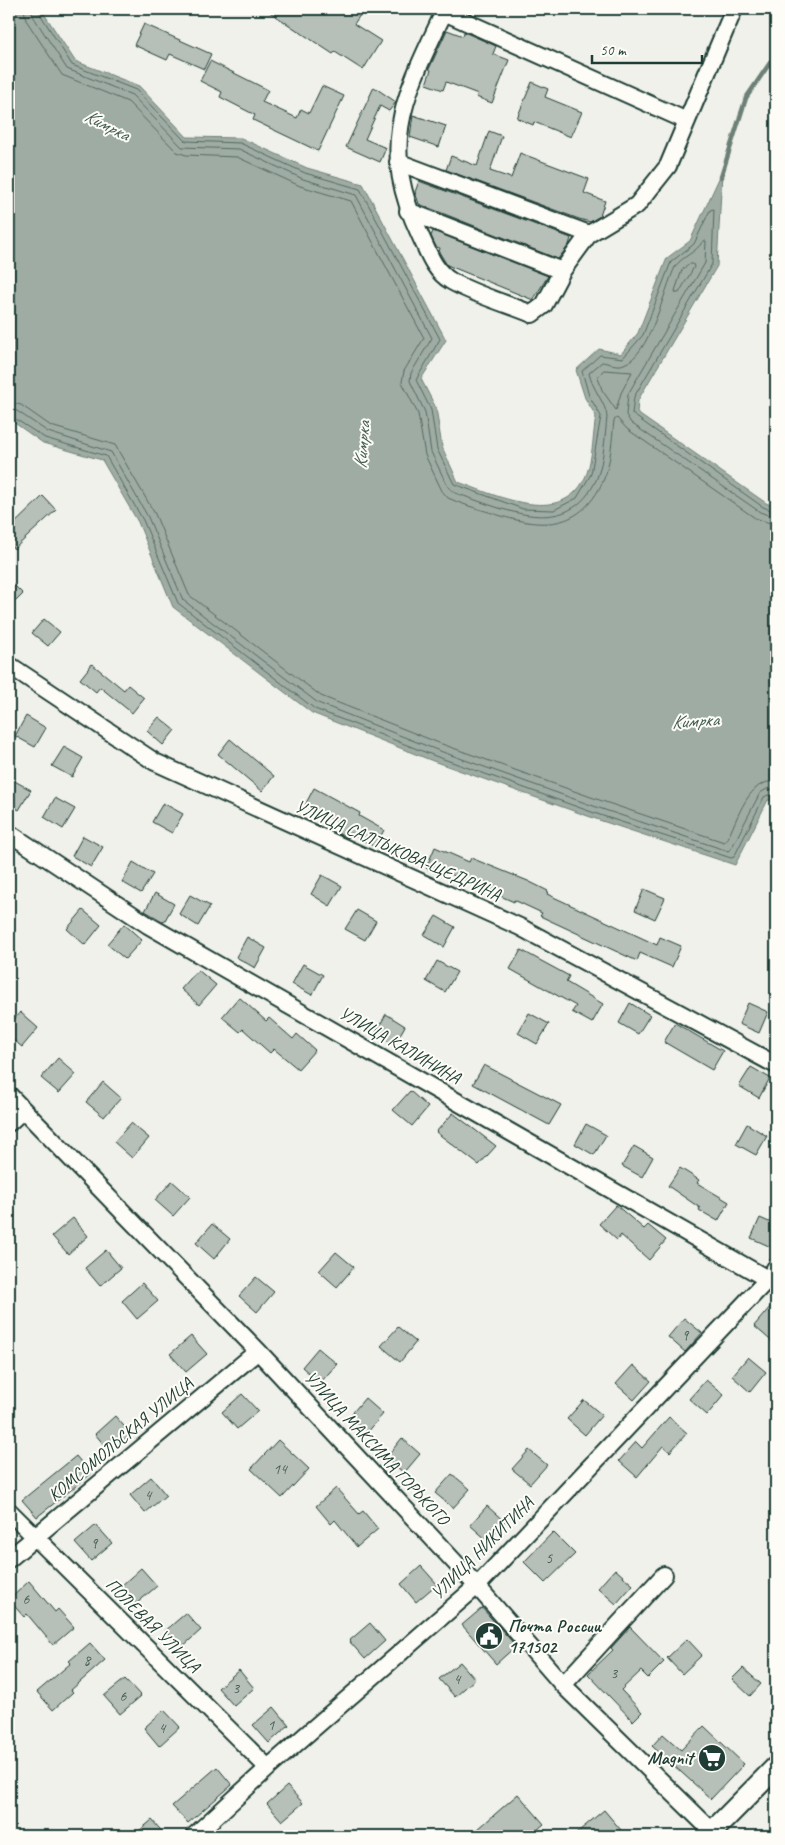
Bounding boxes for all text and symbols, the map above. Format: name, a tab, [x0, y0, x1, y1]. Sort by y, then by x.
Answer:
scale bar	[592, 32, 702, 64]
text: 50 m	[600, 41, 627, 60]
water label: Кимрка	[81, 104, 136, 147]
water label: Кимрка	[348, 418, 376, 469]
water label: Кимрка	[671, 707, 722, 735]
street label: УЛИЦА САЛТЫКОВА-ЩЕДРИНА	[292, 795, 505, 906]
street label: УЛИЦА КАЛИНИНА	[336, 1001, 465, 1089]
house number: 9	[682, 1326, 690, 1345]
street label: УЛИЦА МАКСИМА ГОРЬКОГО	[300, 1366, 455, 1531]
street label: КОМСОМОЛЬСКАЯ УЛИЦА	[43, 1371, 198, 1506]
house number: 14	[273, 1460, 288, 1479]
house number: 4	[145, 1486, 153, 1505]
street label: УЛИЦА НИКИТИНА	[426, 1491, 539, 1604]
house number: 9	[91, 1534, 99, 1553]
house number: 5	[546, 1549, 554, 1568]
street label: ПОЛЕВАЯ УЛИЦА	[101, 1573, 206, 1678]
house number: 6	[23, 1590, 31, 1609]
place label: Почта России 171502	[508, 1615, 603, 1658]
public building icon: Почта России 171502	[474, 1621, 504, 1651]
house number: 8	[84, 1651, 92, 1670]
house number: 3	[611, 1664, 619, 1683]
house number: 4	[454, 1670, 462, 1689]
house number: 3	[233, 1679, 241, 1698]
house number: 6	[120, 1687, 128, 1706]
house number: 1	[268, 1716, 276, 1735]
house number: 4	[159, 1719, 167, 1738]
supermarket icon: Magnit	[697, 1743, 727, 1773]
place label: Magnit	[648, 1747, 696, 1769]

